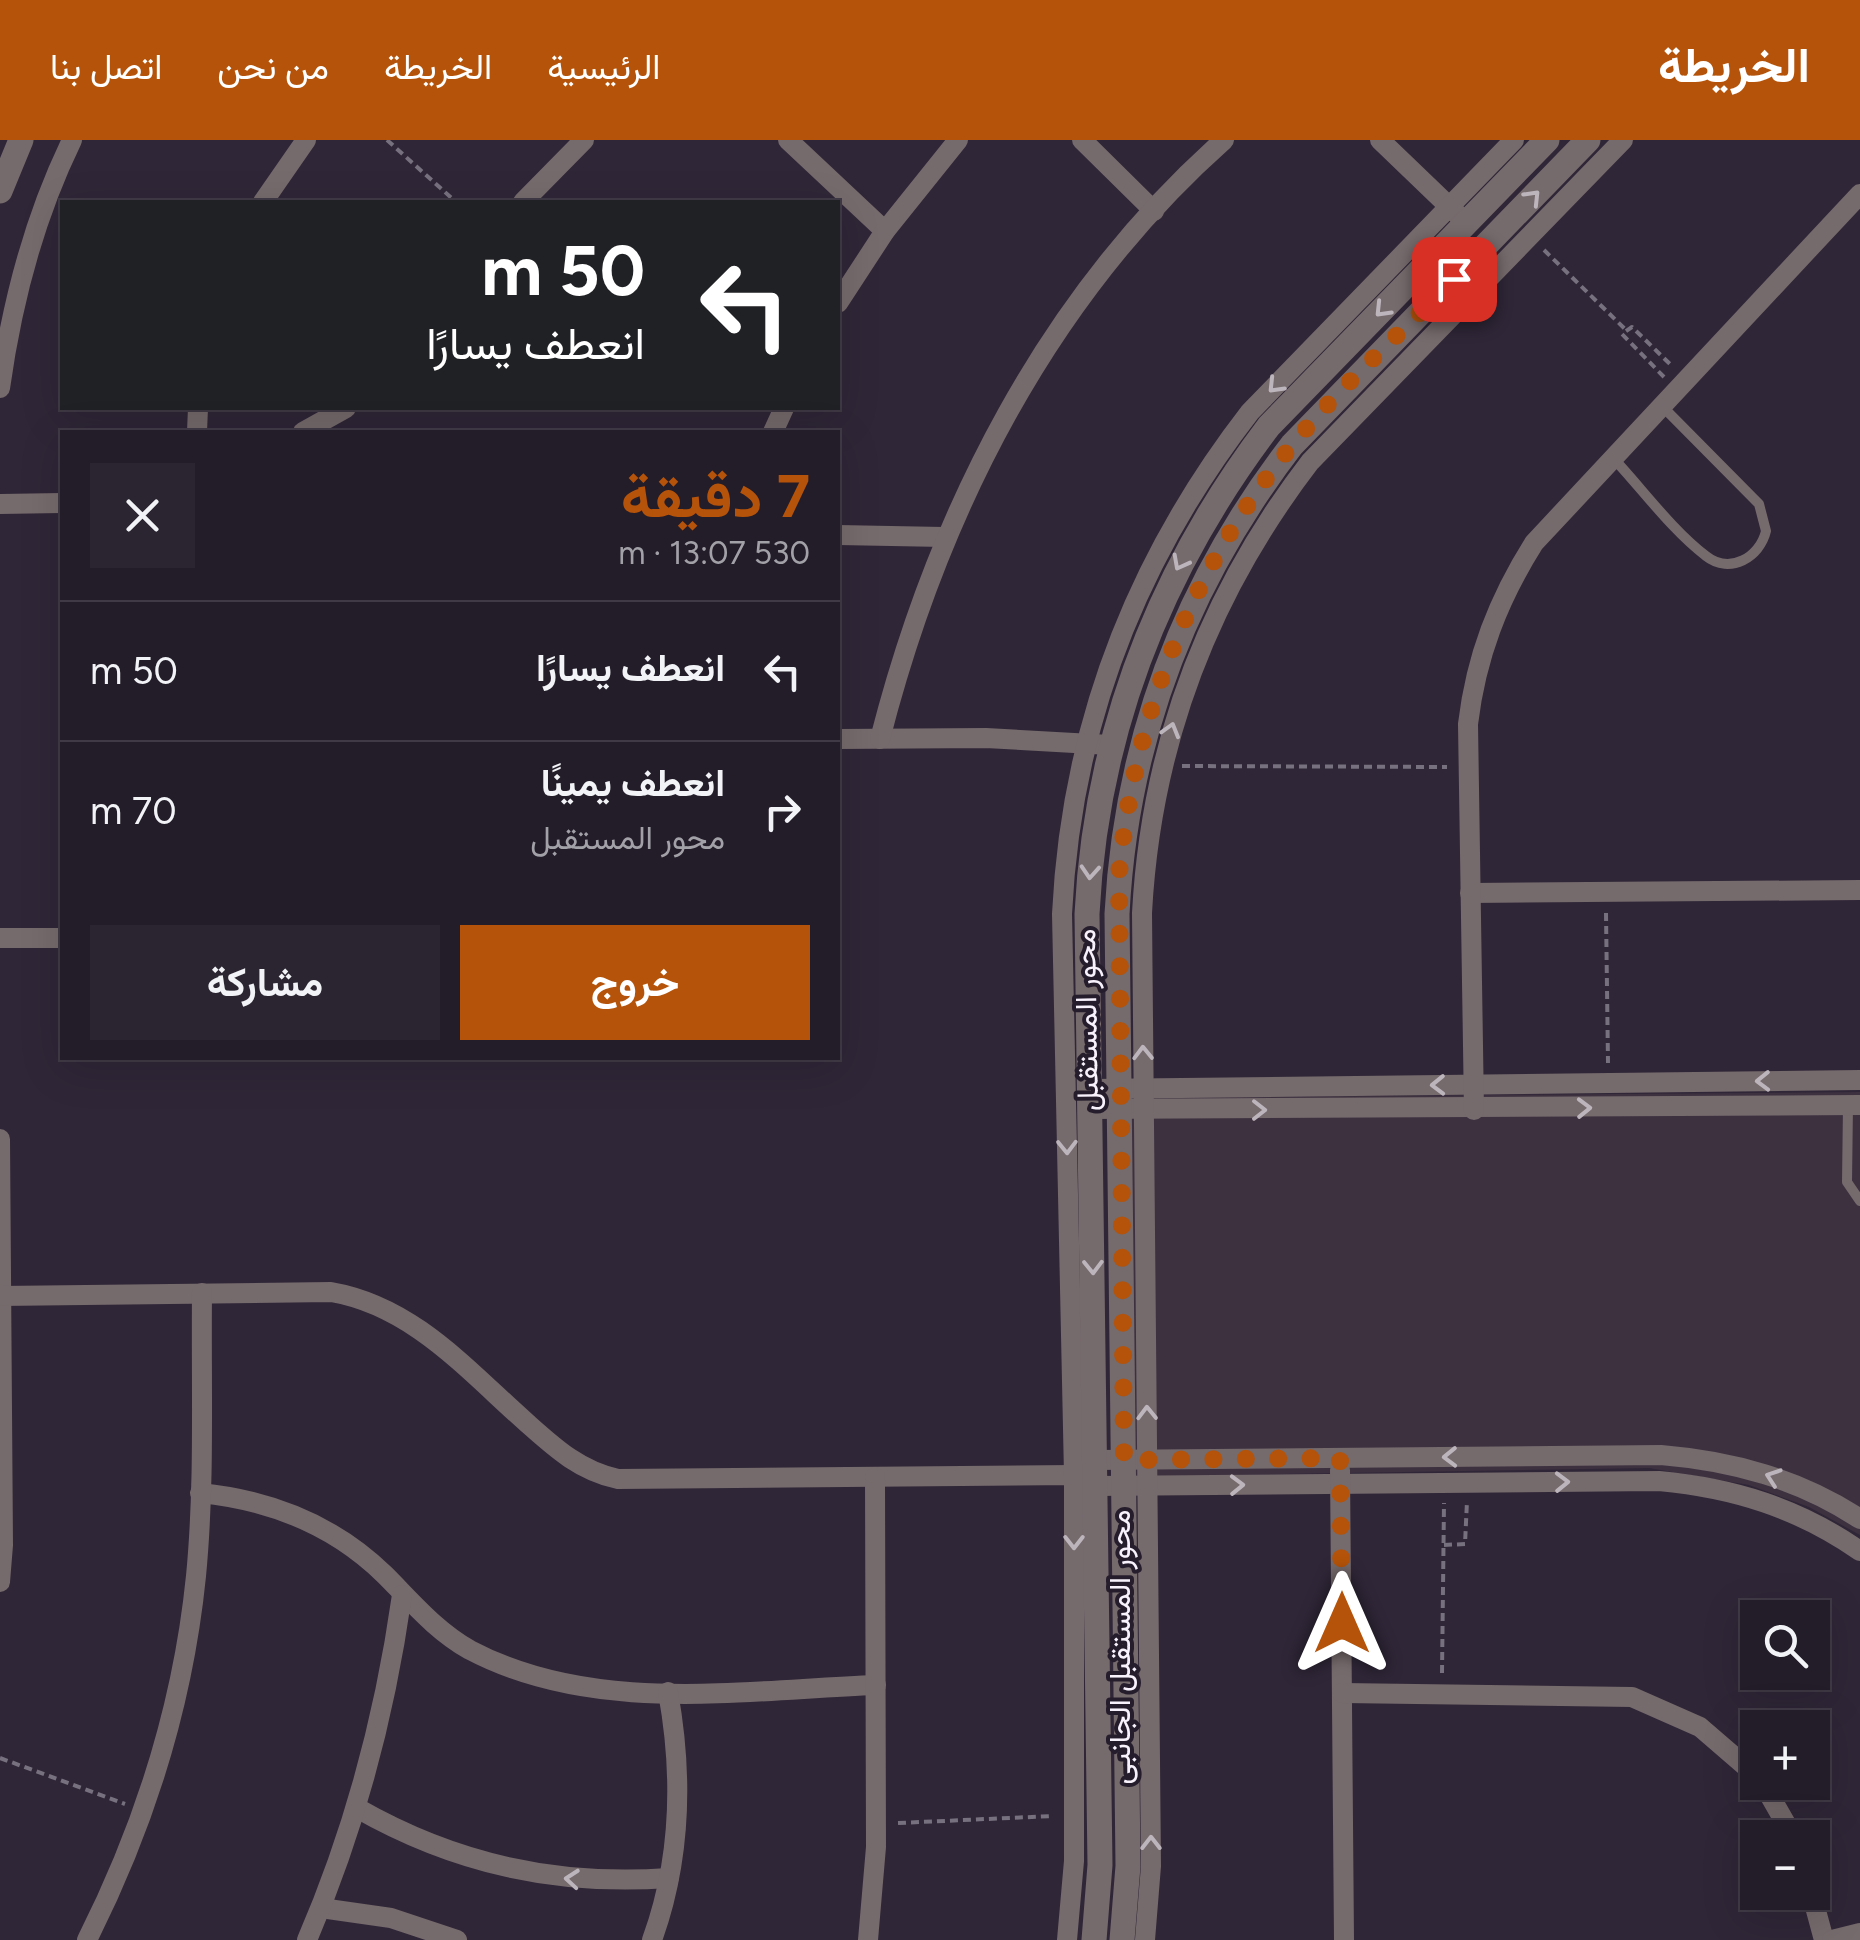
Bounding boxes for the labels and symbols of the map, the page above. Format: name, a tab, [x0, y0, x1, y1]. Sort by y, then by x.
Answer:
one-way arrow	[1522, 190, 1540, 208]
pin	[1412, 237, 1497, 322]
one-way arrow	[1376, 299, 1394, 317]
one-way arrow	[1269, 374, 1287, 392]
one-way arrow	[1172, 552, 1192, 570]
one-way arrow	[1159, 722, 1180, 740]
one-way arrow	[1079, 865, 1101, 881]
street label: محور المستقبل	[1066, 928, 1106, 1112]
one-way arrow	[1133, 1044, 1154, 1060]
one-way arrow	[1754, 1071, 1770, 1092]
one-way arrow	[1429, 1074, 1444, 1096]
one-way arrow	[1577, 1098, 1593, 1119]
one-way arrow	[1252, 1099, 1268, 1121]
one-way arrow	[1056, 1140, 1078, 1155]
one-way arrow	[1082, 1260, 1104, 1276]
one-way arrow	[1136, 1404, 1158, 1420]
one-way arrow	[1442, 1446, 1458, 1468]
one-way arrow	[1765, 1468, 1782, 1488]
one-way arrow	[1556, 1471, 1571, 1493]
one-way arrow	[1230, 1474, 1246, 1496]
street label: محور المستقبل الجانبى	[1101, 1509, 1138, 1785]
one-way arrow	[1063, 1534, 1085, 1550]
position arrow	[1290, 1571, 1394, 1675]
one-way arrow	[1140, 1834, 1161, 1850]
one-way arrow	[563, 1868, 579, 1890]

